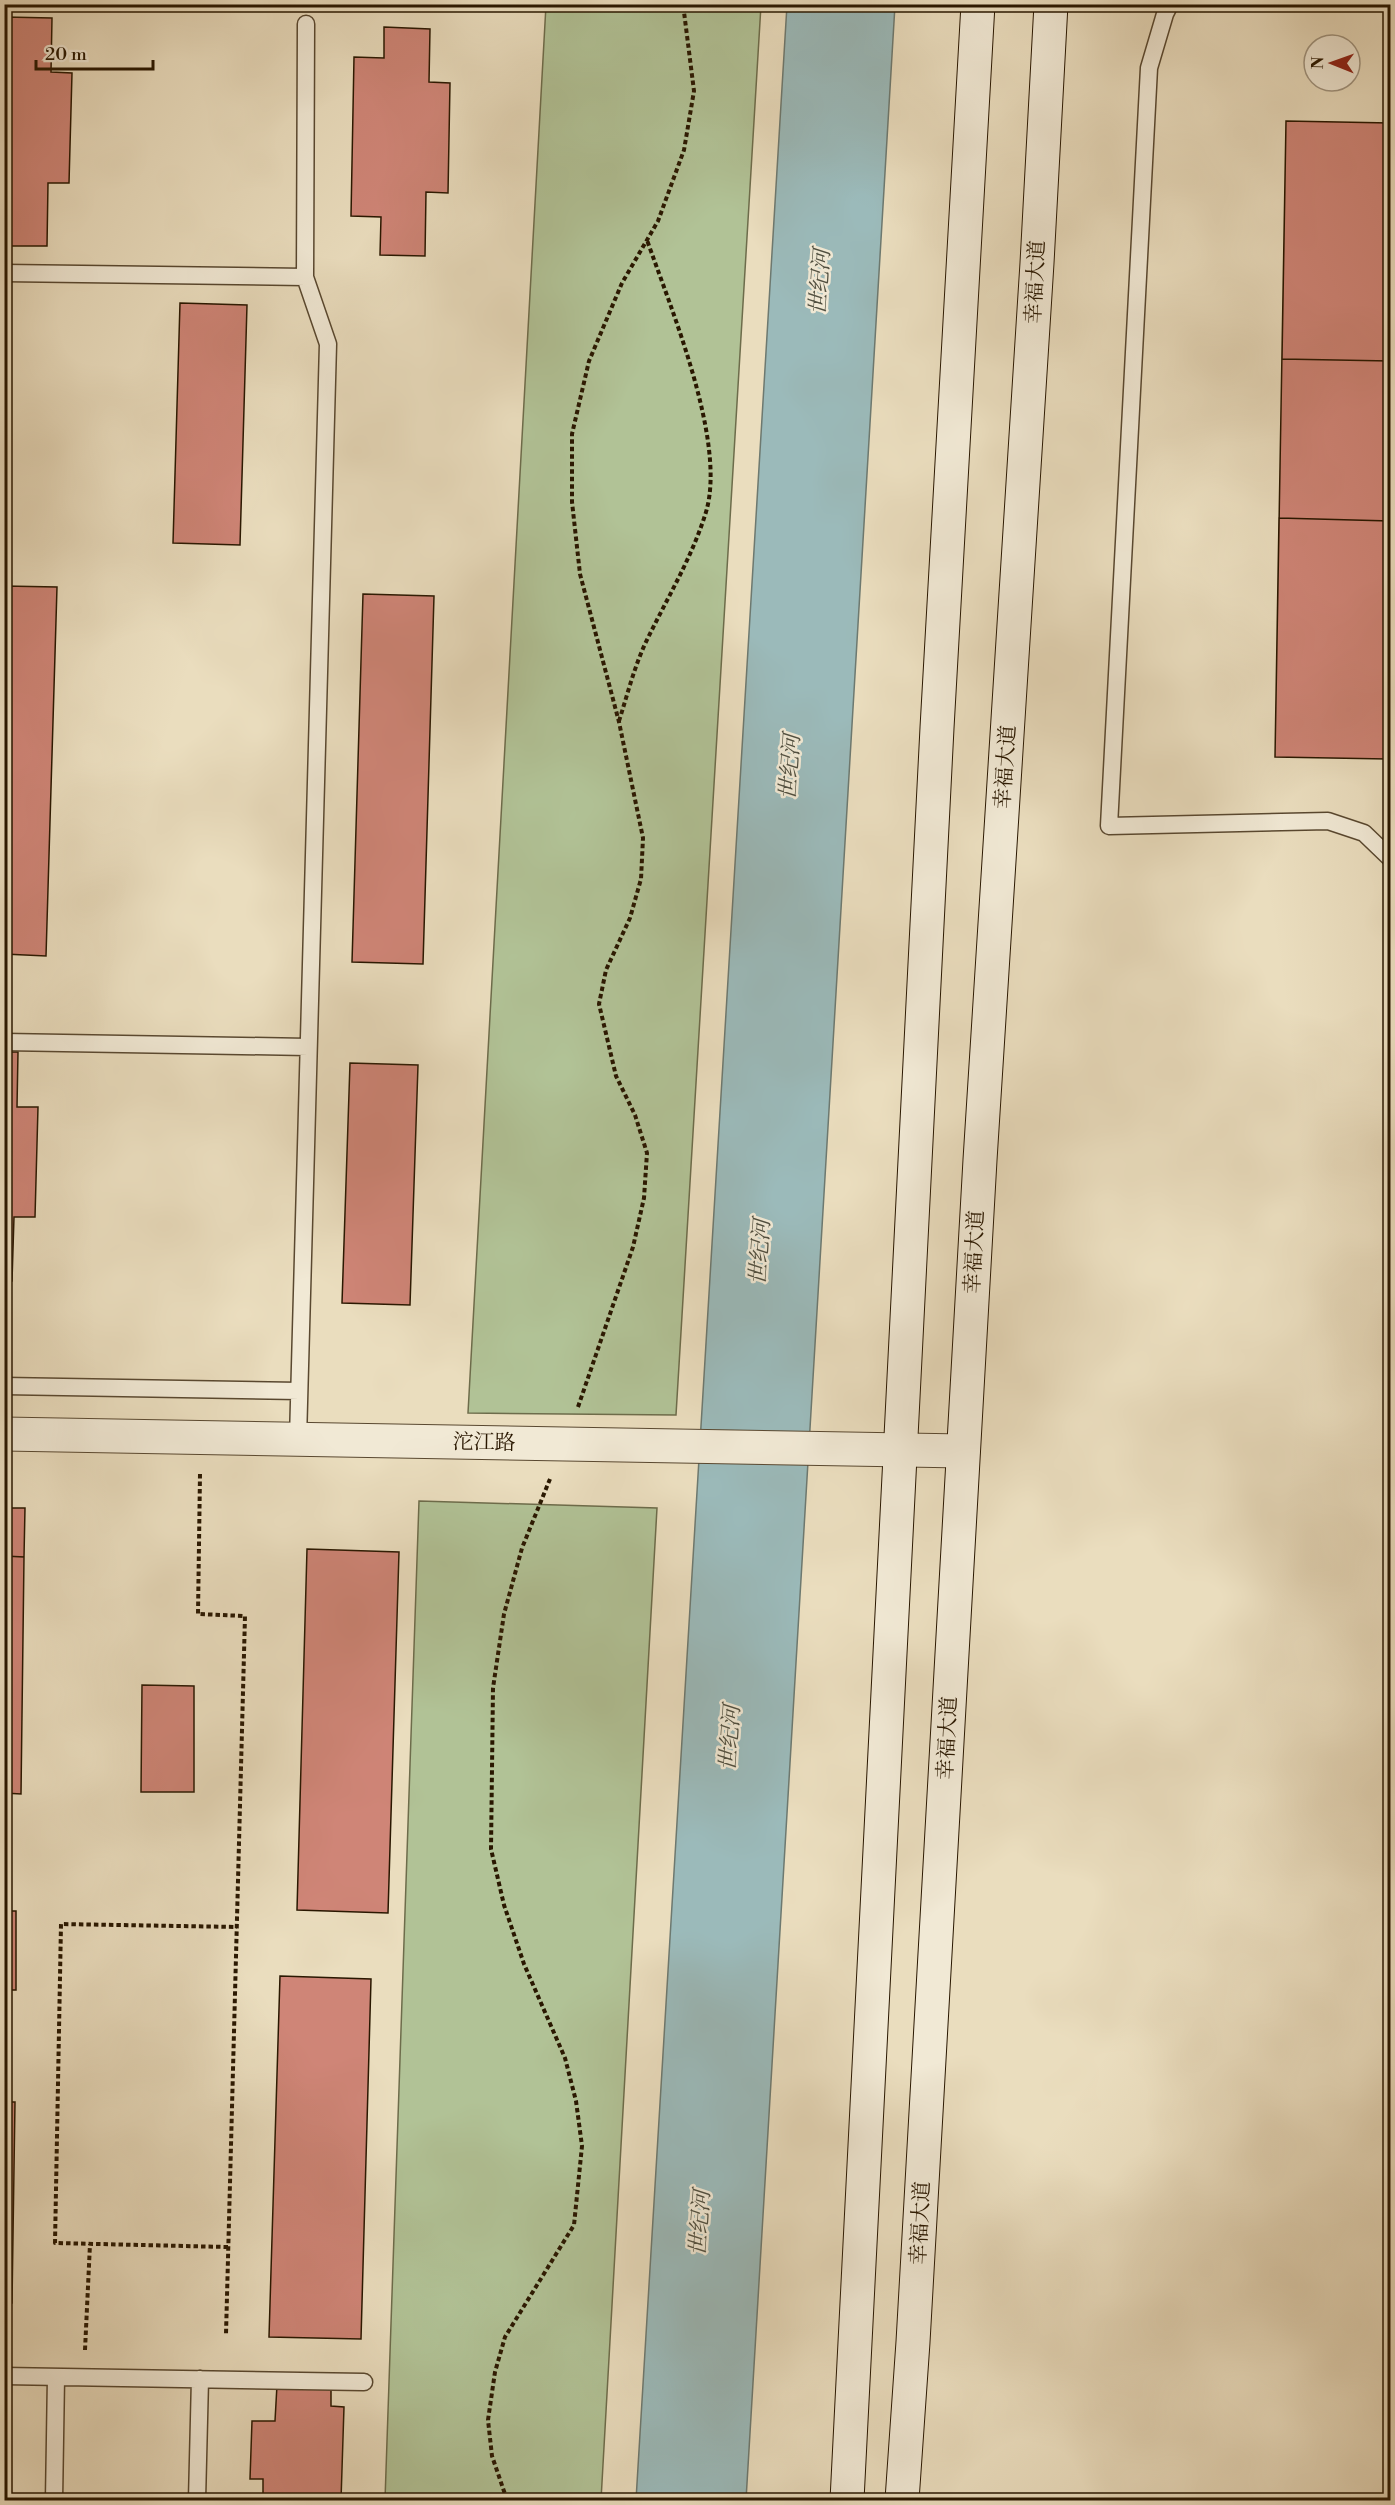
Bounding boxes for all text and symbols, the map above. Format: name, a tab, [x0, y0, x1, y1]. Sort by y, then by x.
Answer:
scale bar	[36, 33, 153, 71]
north arrow	[1302, 33, 1362, 93]
text: 20 m	[45, 43, 87, 66]
text: N	[1308, 56, 1328, 69]
street label: 幸福大道	[1021, 239, 1051, 325]
water label: 世纪河	[805, 244, 837, 316]
street label: 幸福大道	[990, 724, 1022, 810]
water label: 世纪河	[775, 729, 807, 801]
street label: 幸福大道	[960, 1209, 990, 1295]
water label: 世纪河	[745, 1214, 777, 1286]
street label: 沱江路	[452, 1429, 516, 1457]
street label: 幸福大道	[933, 1695, 963, 1781]
water label: 世纪河	[715, 1700, 747, 1772]
street label: 幸福大道	[906, 2180, 936, 2266]
water label: 世纪河	[685, 2185, 717, 2257]

